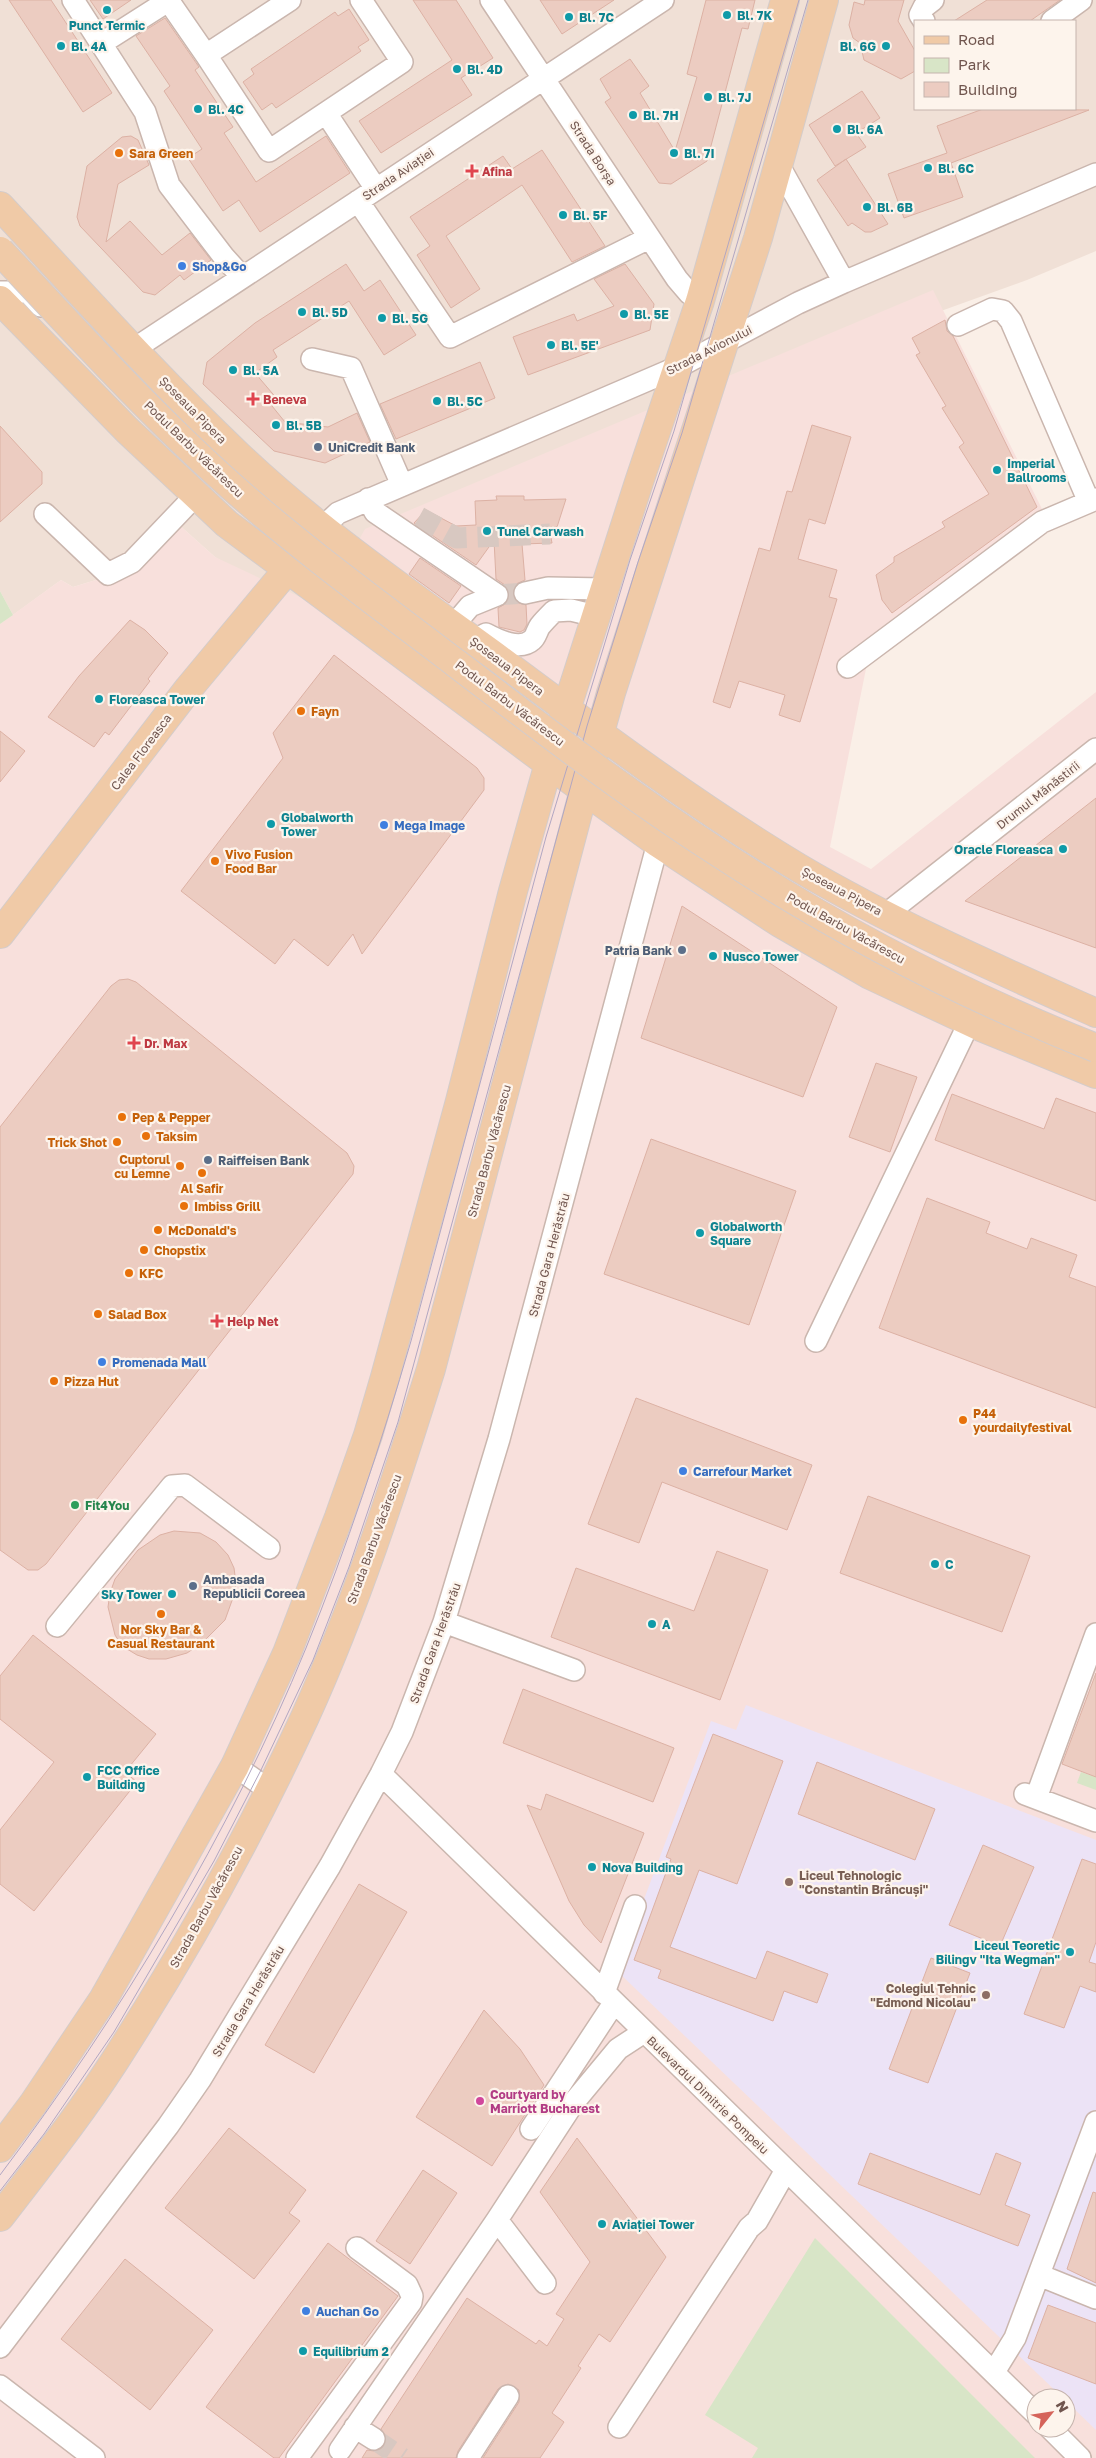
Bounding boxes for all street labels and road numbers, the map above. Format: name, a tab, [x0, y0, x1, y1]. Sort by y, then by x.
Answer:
street label: Strada Borșa	[567, 118, 619, 188]
street label: Strada Aviației	[359, 145, 437, 203]
street label: Strada Avionului	[664, 322, 754, 378]
street label: Șoseaua Pipera	[156, 373, 230, 447]
street label: Podul Barbu Văcărescu	[141, 398, 247, 500]
street label: Șoseaua Pipera	[467, 633, 547, 699]
street label: Podul Barbu Văcărescu	[453, 657, 567, 749]
street label: Calea Floreasca	[107, 711, 175, 793]
street label: Drumul Mănăstirii	[993, 758, 1083, 832]
street label: Șoseaua Pipera	[799, 864, 885, 918]
street label: Podul Barbu Văcărescu	[784, 889, 908, 967]
street label: Strada Barbu Văcărescu	[464, 1083, 514, 1219]
street label: Strada Gara Herăstrău	[525, 1191, 573, 1319]
street label: Strada Barbu Văcărescu	[344, 1472, 404, 1606]
street label: Strada Gara Herăstrău	[406, 1581, 464, 1705]
street label: Strada Barbu Văcărescu	[166, 1843, 246, 1971]
street label: Strada Gara Herăstrău	[209, 1942, 287, 2060]
street label: Bulevardul Dimitrie Pompeiu	[644, 2033, 772, 2157]

